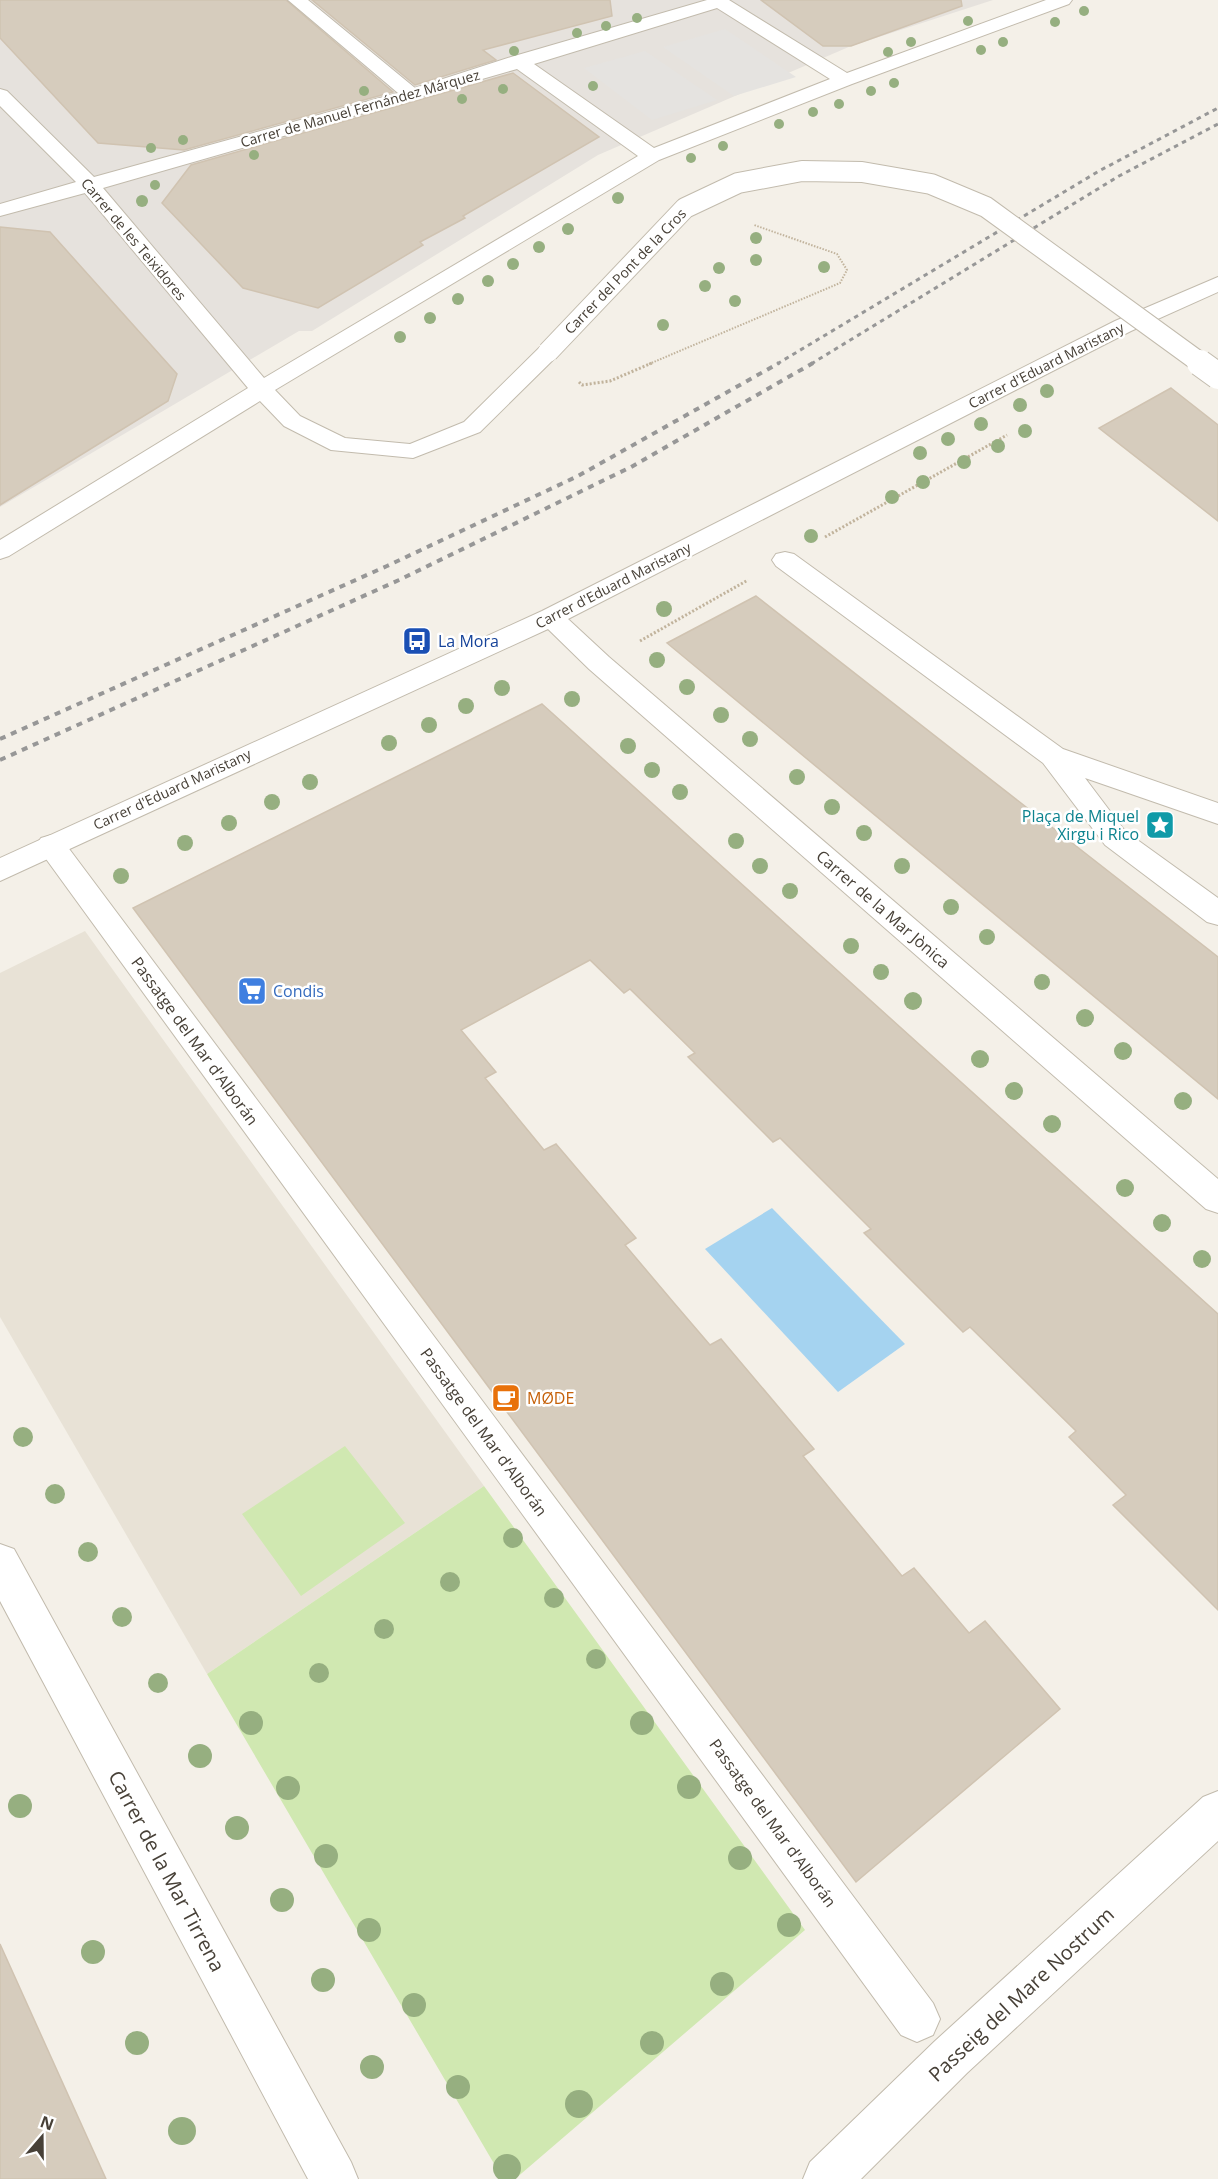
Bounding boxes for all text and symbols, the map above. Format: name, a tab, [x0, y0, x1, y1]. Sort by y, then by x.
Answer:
street label: Carrer de Manuel Fernández Márquez	[238, 65, 482, 151]
street label: Carrer de les Teixidores	[77, 174, 191, 304]
street label: Carrer del Pont de la Cros	[560, 204, 690, 338]
street label: Carrer d'Eduard Maristany	[965, 317, 1128, 413]
street label: Carrer d'Eduard Maristany	[532, 537, 695, 633]
bus stop icon: La Mora	[401, 625, 433, 657]
place label: La Mora	[438, 630, 499, 652]
street label: Carrer d'Eduard Maristany	[90, 744, 255, 834]
place label: Plaça de Miquel Xirgu i Rico	[1022, 805, 1139, 845]
place icon: Plaça de Miquel Xirgu i Rico	[1144, 809, 1176, 841]
street label: Carrer de la Mar Jònica	[812, 845, 954, 973]
street label: Passatge del Mar d'Alborán	[126, 952, 264, 1130]
supermarket icon: Condis	[236, 975, 268, 1007]
place label: Condis	[273, 980, 324, 1002]
street label: Passatge del Mar d'Alborán	[415, 1343, 553, 1521]
cafe icon: MØDE	[490, 1382, 522, 1414]
place label: MØDE	[527, 1387, 574, 1409]
street label: Passatge del Mar d'Alborán	[704, 1734, 842, 1912]
street label: Carrer de la Mar Tirrena	[102, 1766, 232, 1976]
street label: Passeig del Mare Nostrum	[922, 1901, 1120, 2087]
north arrow	[12, 2107, 72, 2167]
text: N	[37, 2110, 57, 2135]

